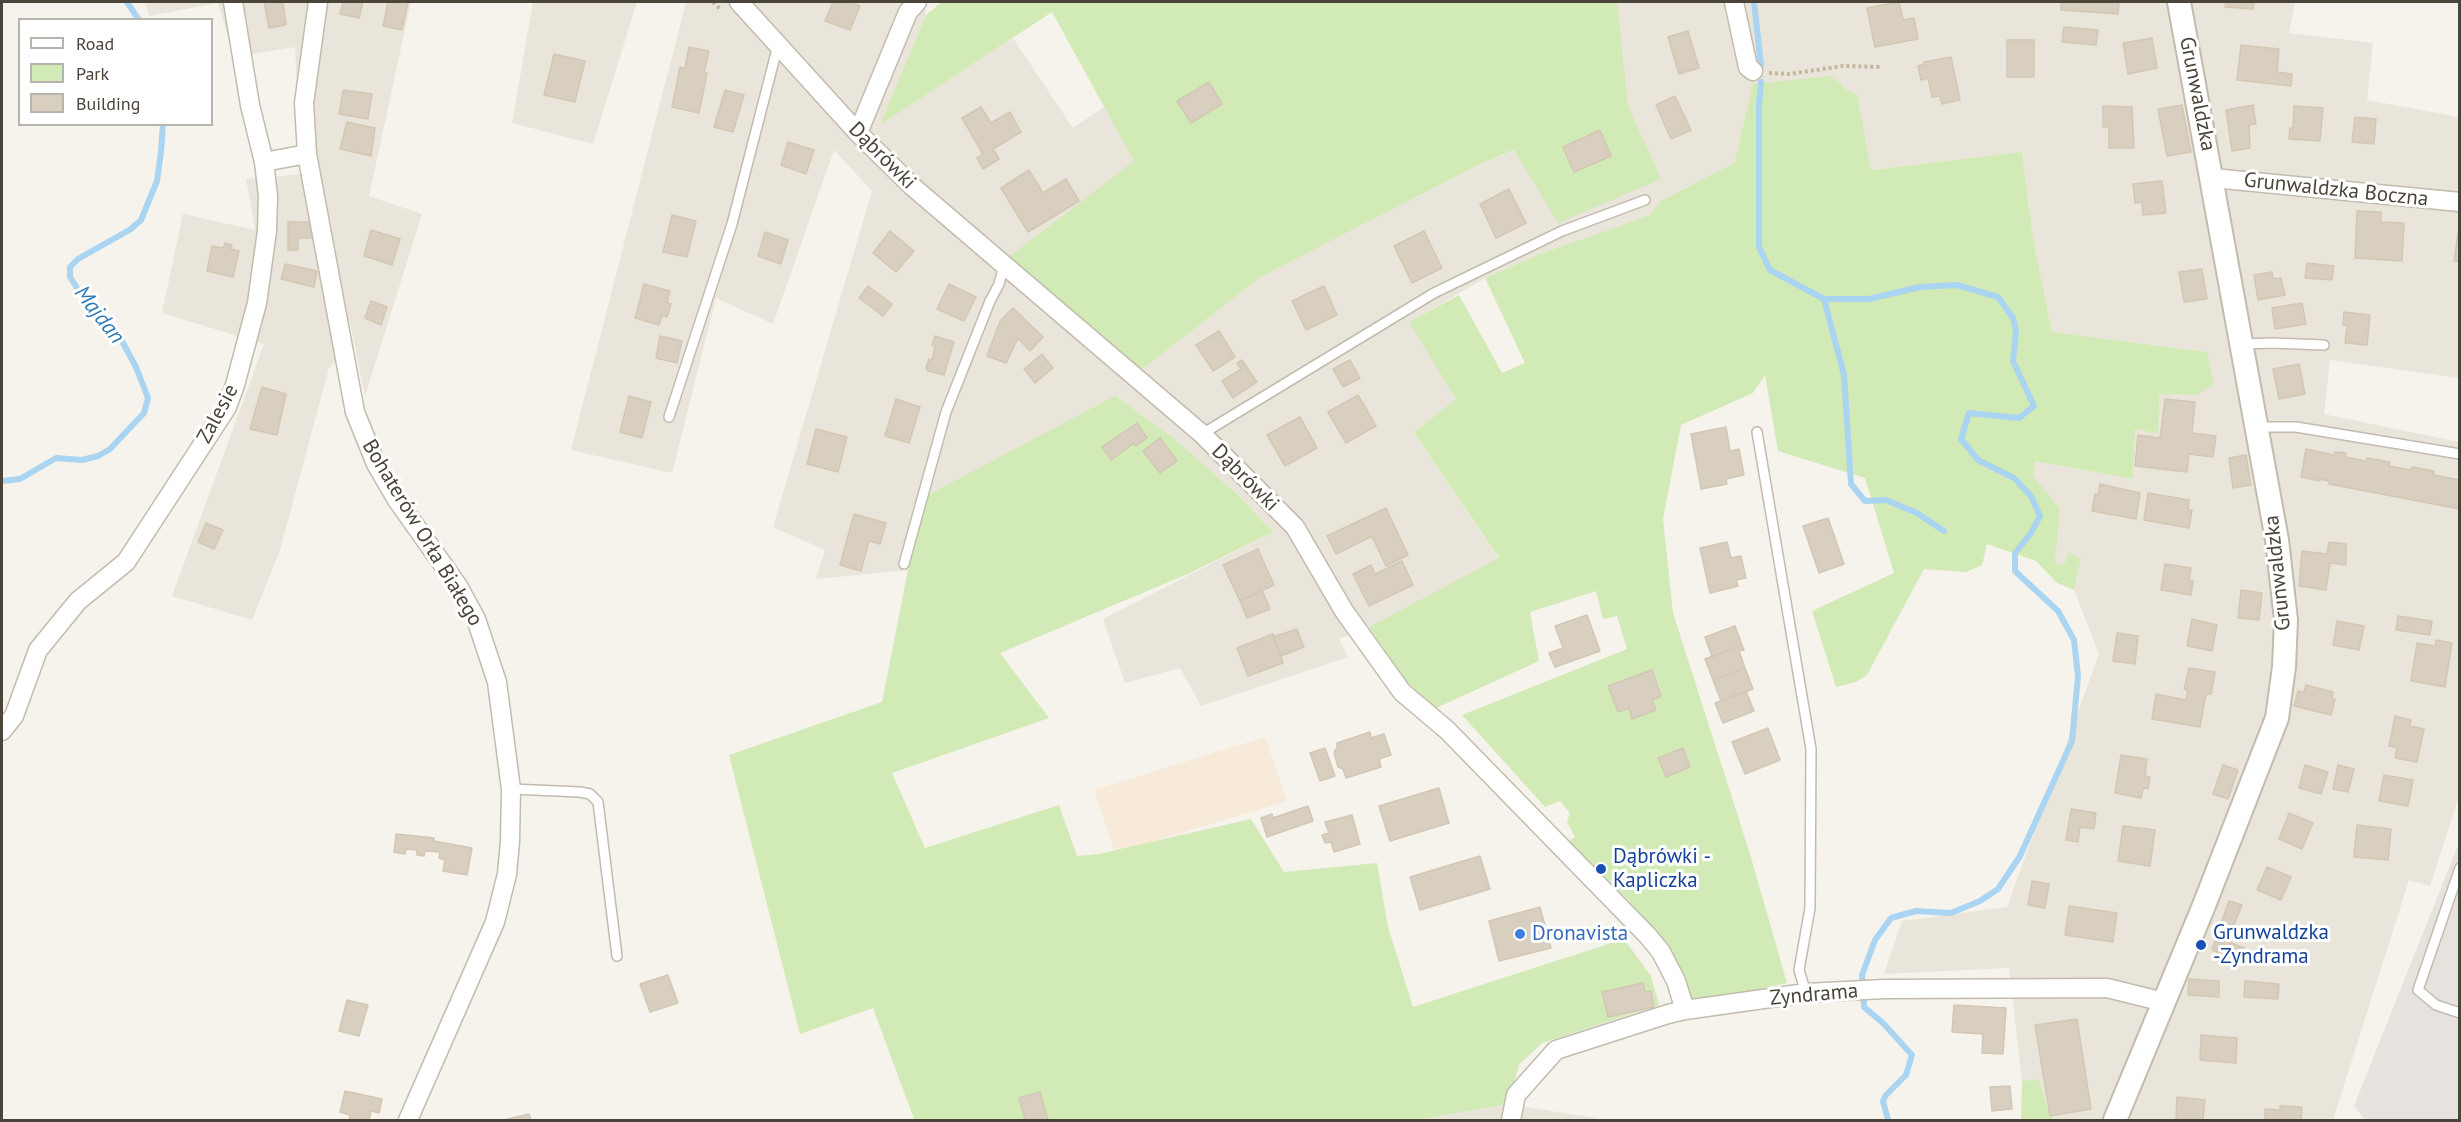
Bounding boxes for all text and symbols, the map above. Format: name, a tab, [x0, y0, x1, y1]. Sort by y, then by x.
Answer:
legend	[18, 18, 213, 126]
text: Road	[76, 32, 114, 55]
street label: Grunwaldzka	[2174, 35, 2220, 153]
text: Park	[76, 62, 109, 85]
text: Building	[76, 92, 140, 115]
street label: Dąbrówki	[843, 117, 921, 195]
street label: Grunwaldzka Boczna	[2242, 168, 2430, 212]
water label: Majdan	[68, 281, 130, 349]
street label: Zalesie	[192, 380, 244, 448]
street label: Bohaterów Orła Białego	[356, 435, 488, 631]
street label: Dąbrówki	[1206, 439, 1284, 517]
street label: Grunwaldzka	[2259, 514, 2297, 632]
place label: Dąbrówki - Kapliczka	[1613, 844, 1711, 894]
marker: Dąbrówki - Kapliczka	[1594, 862, 1608, 876]
place label: Grunwaldzka -Zyndrama	[2213, 920, 2329, 970]
place label: Dronavista	[1532, 921, 1628, 947]
marker: Dronavista	[1513, 927, 1527, 941]
marker: Grunwaldzka -Zyndrama	[2194, 938, 2208, 952]
street label: Zyndrama	[1769, 979, 1859, 1011]

